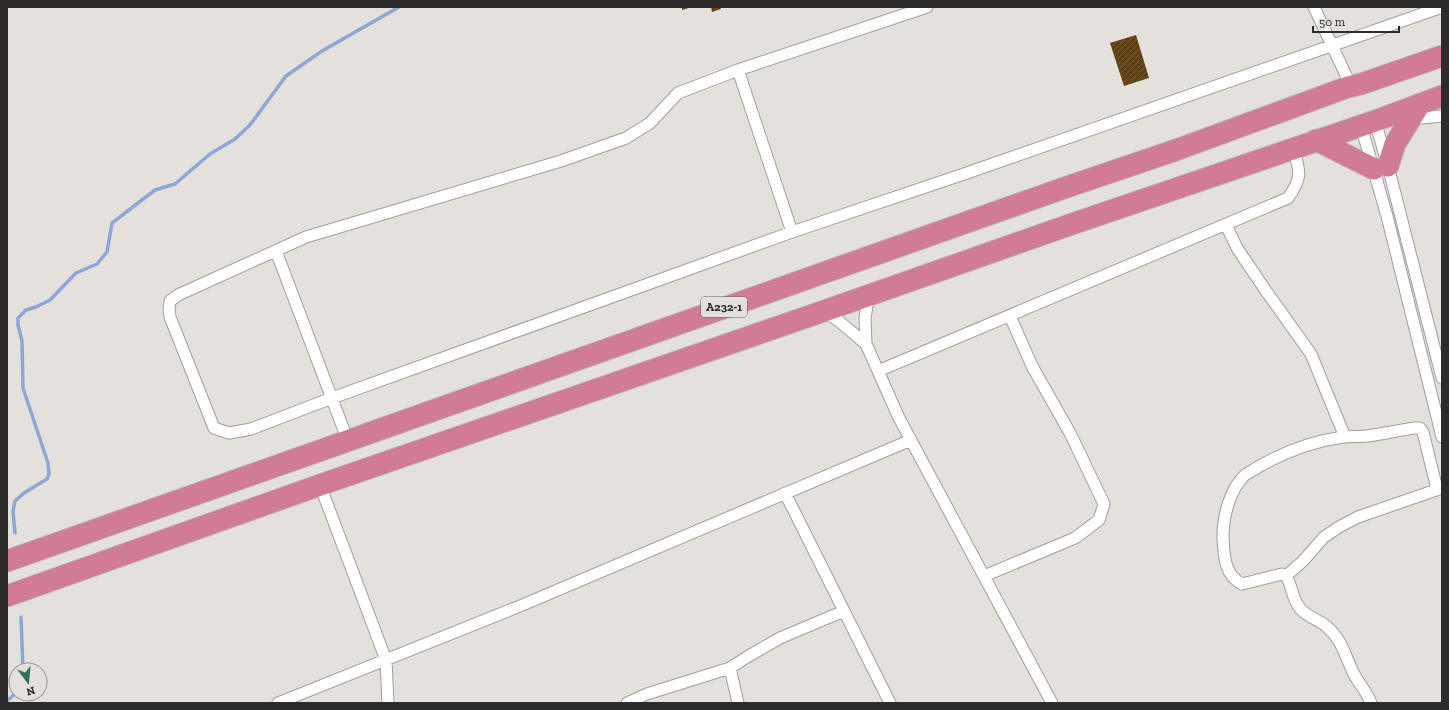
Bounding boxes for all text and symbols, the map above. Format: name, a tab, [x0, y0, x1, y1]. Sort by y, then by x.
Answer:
scale bar	[1313, 8, 1399, 34]
text: 50 m	[1319, 15, 1346, 29]
road number: A232-1	[701, 297, 747, 317]
north arrow	[8, 662, 48, 702]
text: N	[24, 684, 36, 699]

